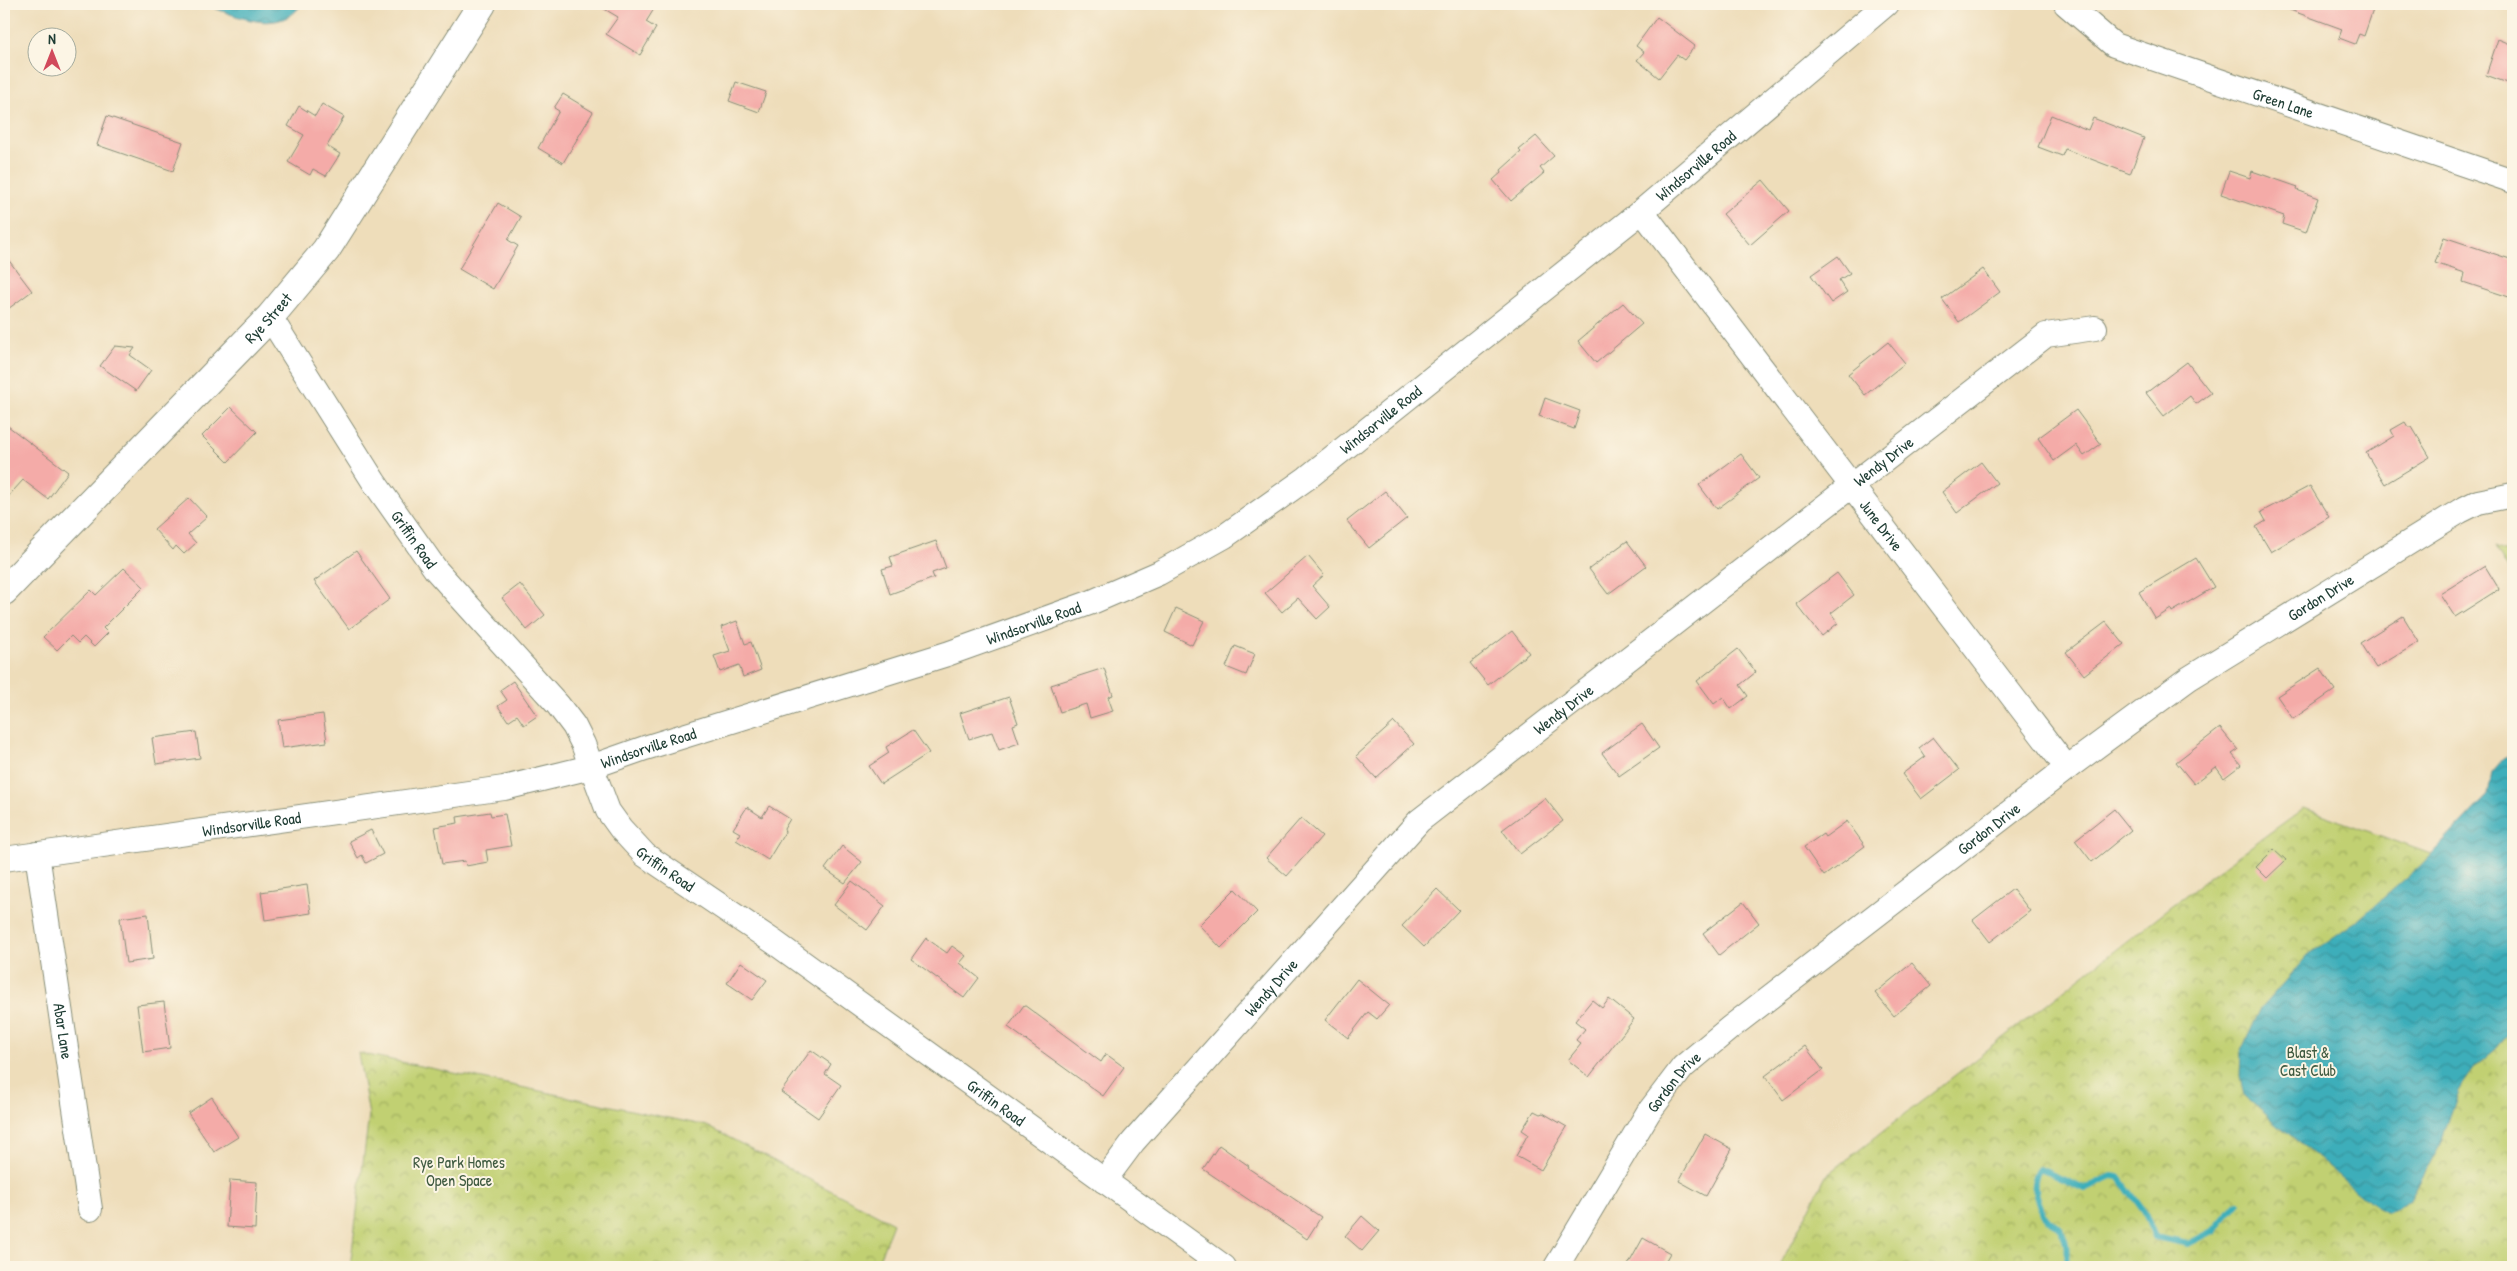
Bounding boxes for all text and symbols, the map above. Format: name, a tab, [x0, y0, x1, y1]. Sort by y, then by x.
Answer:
north arrow	[28, 28, 78, 78]
text: N	[48, 29, 56, 48]
street label: Green Lane	[2250, 82, 2317, 124]
street label: Windsorville Road	[1651, 125, 1741, 206]
street label: Rye Street	[239, 287, 297, 348]
street label: Windsorville Road	[1335, 380, 1426, 459]
street label: Wendy Drive	[1849, 430, 1918, 491]
street label: June Drive	[1855, 495, 1909, 556]
street label: Griffin Road	[386, 506, 442, 573]
street label: Gordon Drive	[2283, 568, 2358, 626]
street label: Windsorville Road	[983, 596, 1084, 650]
street label: Wendy Drive	[1529, 679, 1598, 739]
street label: Windsorville Road	[598, 722, 699, 774]
street label: Gordon Drive	[1953, 797, 2025, 860]
street label: Windsorville Road	[201, 806, 302, 842]
street label: Griffin Road	[631, 841, 699, 897]
street label: Wendy Drive	[1239, 953, 1303, 1021]
street label: Abar Lane	[48, 1002, 79, 1061]
park label: Blast & Cast Club	[2280, 1041, 2336, 1081]
street label: Gordon Drive	[1641, 1045, 1706, 1117]
street label: Griffin Road	[963, 1074, 1030, 1131]
park label: Rye Park Homes Open Space	[413, 1151, 505, 1191]

